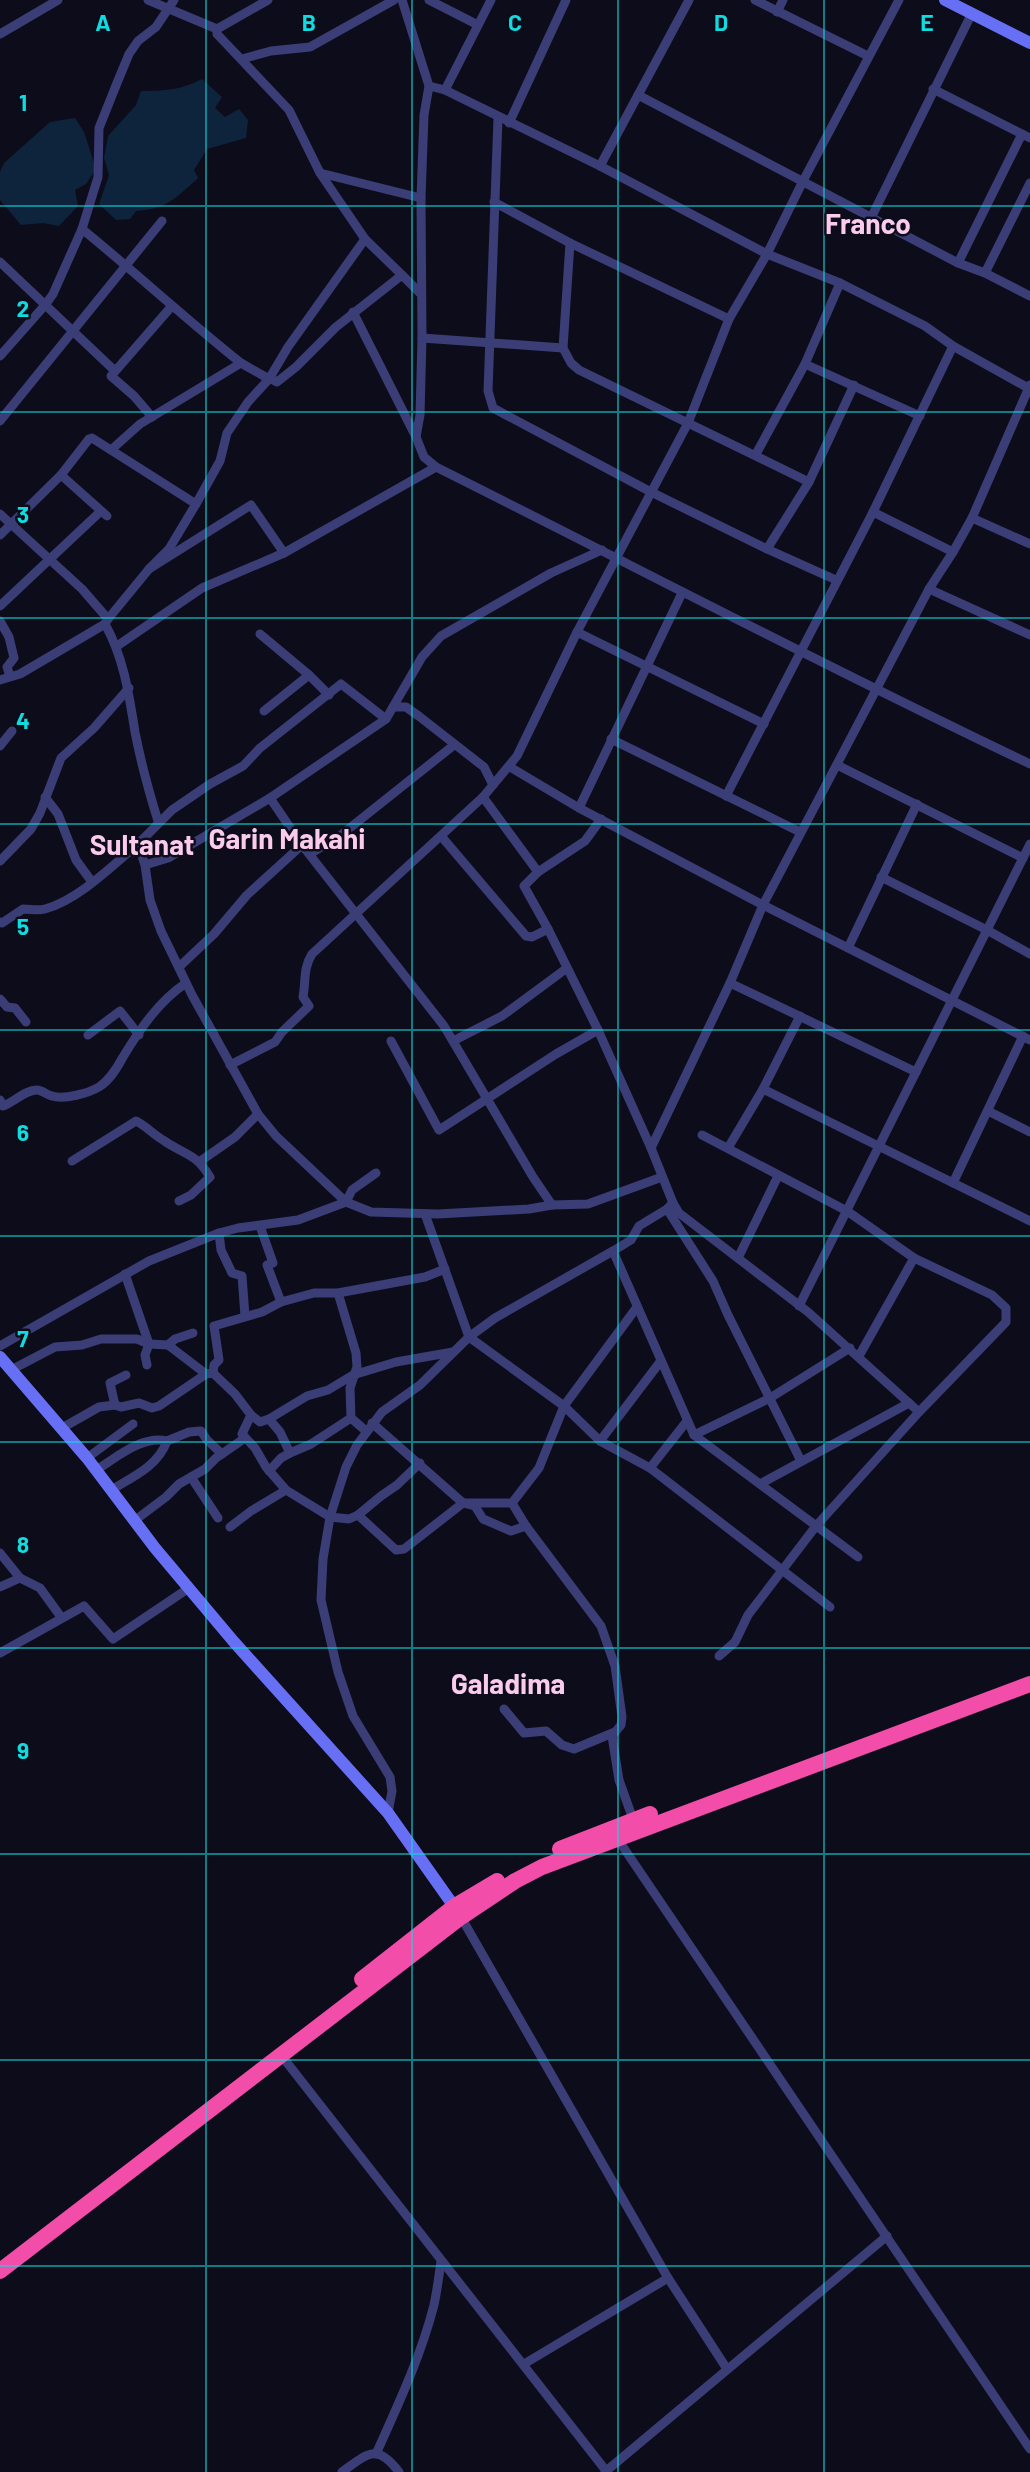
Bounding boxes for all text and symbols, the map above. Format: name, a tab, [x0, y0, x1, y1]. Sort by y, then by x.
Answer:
text: A	[95, 8, 111, 36]
text: B	[302, 8, 316, 36]
text: C	[508, 8, 522, 36]
text: D	[714, 8, 728, 36]
text: E	[920, 8, 934, 36]
text: 1	[19, 88, 27, 116]
district label: Franco	[825, 206, 911, 240]
text: 2	[17, 294, 29, 322]
text: 3	[17, 500, 29, 528]
text: 4	[16, 706, 30, 734]
district label: Garin Makahi	[209, 821, 365, 855]
district label: Sultanat	[90, 827, 194, 861]
text: 5	[17, 912, 29, 940]
text: 6	[17, 1118, 29, 1146]
text: 7	[17, 1324, 29, 1352]
text: 8	[17, 1530, 29, 1558]
district label: Galadima	[451, 1666, 565, 1700]
text: 9	[17, 1736, 29, 1764]

